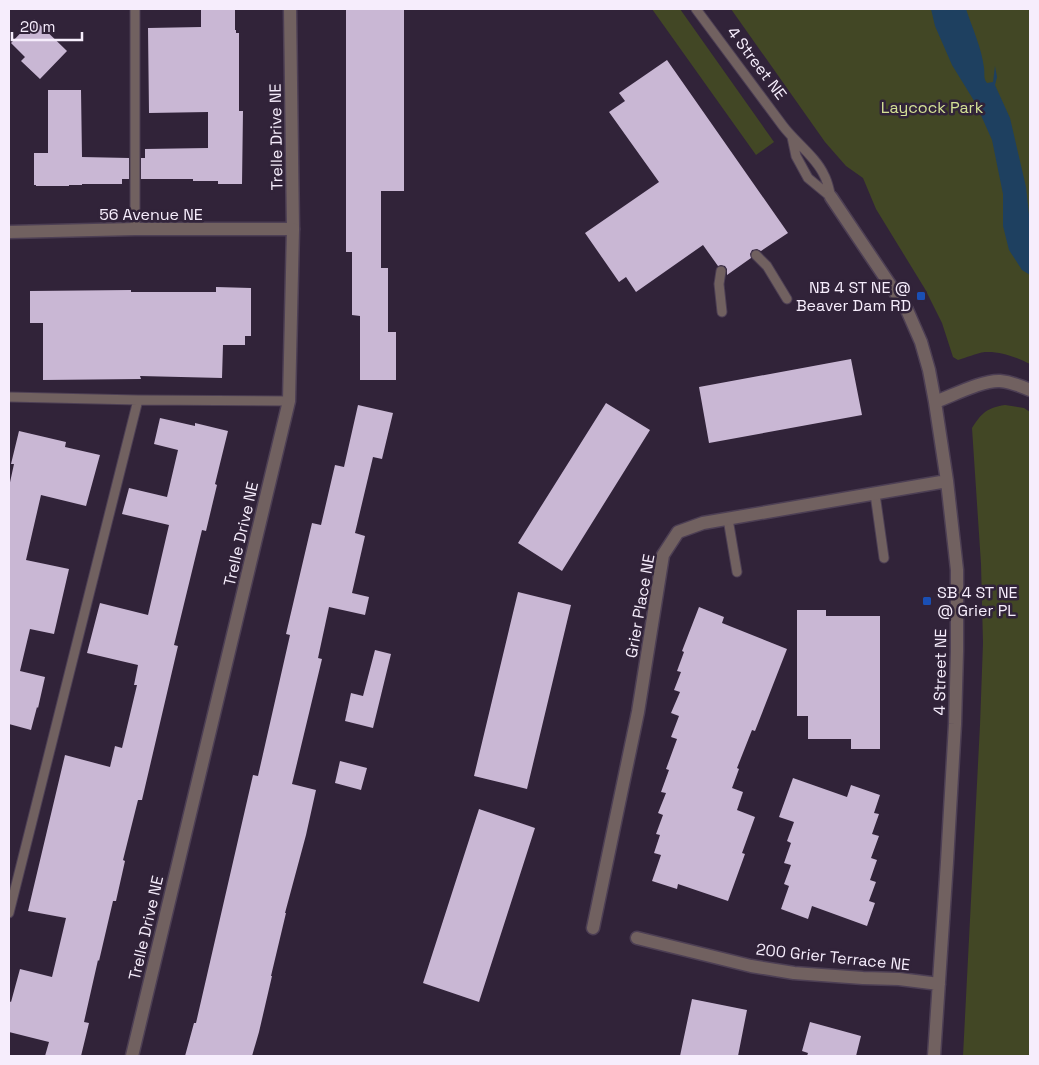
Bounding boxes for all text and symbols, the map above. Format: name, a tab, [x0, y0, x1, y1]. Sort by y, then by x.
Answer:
scale bar	[12, 10, 82, 42]
text: 20 m	[20, 17, 55, 36]
street label: 4 Street NE	[723, 22, 791, 104]
street label: Trelle Drive NE	[265, 83, 287, 191]
park label: Laycock Park	[881, 97, 984, 118]
street label: 56 Avenue NE	[99, 204, 203, 225]
place label: NB 4 ST NE @ Beaver Dam RD	[796, 277, 911, 316]
marker: NB 4 ST NE @ Beaver Dam RD	[915, 290, 927, 302]
street label: Trelle Drive NE	[219, 480, 263, 588]
street label: Grier Place NE	[621, 552, 659, 660]
place label: SB 4 ST NE @ Grier PL	[937, 582, 1018, 621]
marker: SB 4 ST NE @ Grier PL	[921, 595, 933, 607]
street label: 4 Street NE	[929, 628, 951, 716]
street label: Trelle Drive NE	[124, 874, 168, 982]
street label: 200 Grier Terrace NE	[755, 938, 911, 976]

